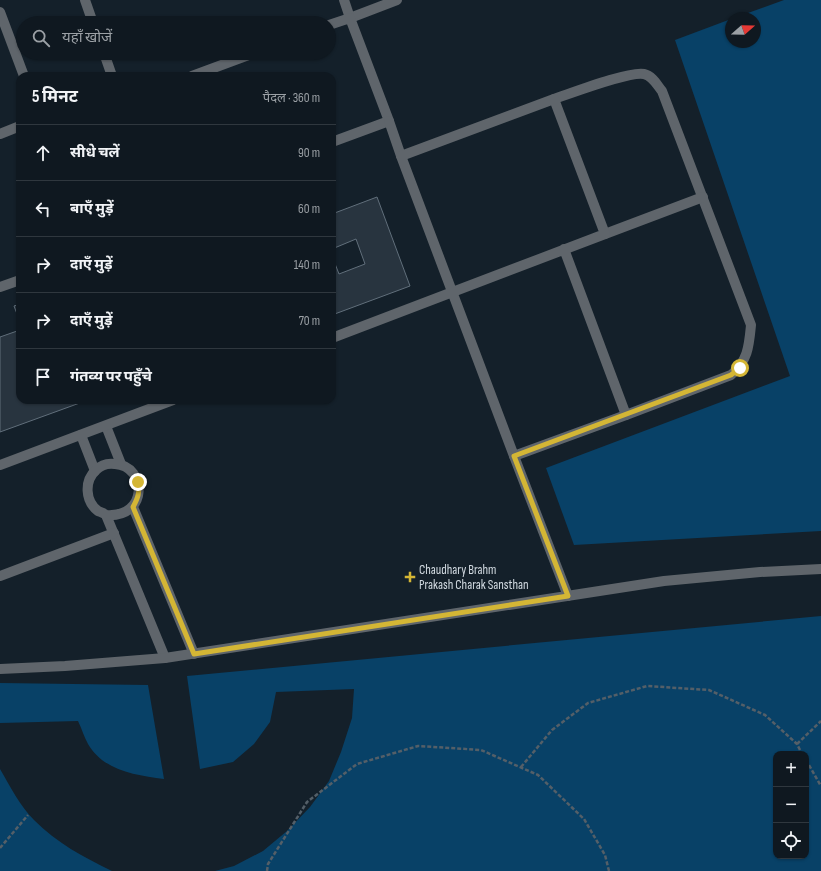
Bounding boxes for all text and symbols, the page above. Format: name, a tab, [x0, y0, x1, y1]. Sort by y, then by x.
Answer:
north arrow	[725, 12, 761, 48]
search box	[16, 16, 336, 60]
icon: search	[30, 27, 52, 49]
text: यहाँ खोजें	[62, 28, 112, 47]
text: 5 मिनट	[32, 87, 78, 107]
text: पैदल · 360 m	[263, 90, 320, 106]
icon: ahead	[32, 142, 54, 164]
text: सीधे चलें	[70, 143, 120, 162]
text: 90 m	[298, 145, 320, 161]
icon: left	[32, 198, 54, 220]
text: बाएँ मुड़ें	[70, 199, 113, 218]
text: 60 m	[298, 201, 320, 217]
icon: right	[32, 254, 54, 276]
text: दाएँ मुड़ें	[70, 255, 113, 274]
text: 140 m	[294, 257, 320, 273]
icon: right	[32, 310, 54, 332]
text: दाएँ मुड़ें	[70, 311, 113, 330]
text: 70 m	[299, 313, 320, 329]
route start	[731, 359, 749, 377]
icon: arrive	[32, 366, 54, 388]
text: गंतव्य पर पहुँचे	[70, 367, 152, 386]
route end	[129, 473, 147, 491]
place label: Chaudhary Brahm Prakash Charak Sansthan	[419, 562, 529, 593]
marker: Chaudhary Brahm Prakash Charak Sansthan	[404, 571, 416, 583]
map controls	[773, 751, 809, 859]
button: +	[773, 751, 809, 787]
button: −	[773, 787, 809, 823]
button: locate	[773, 823, 809, 859]

